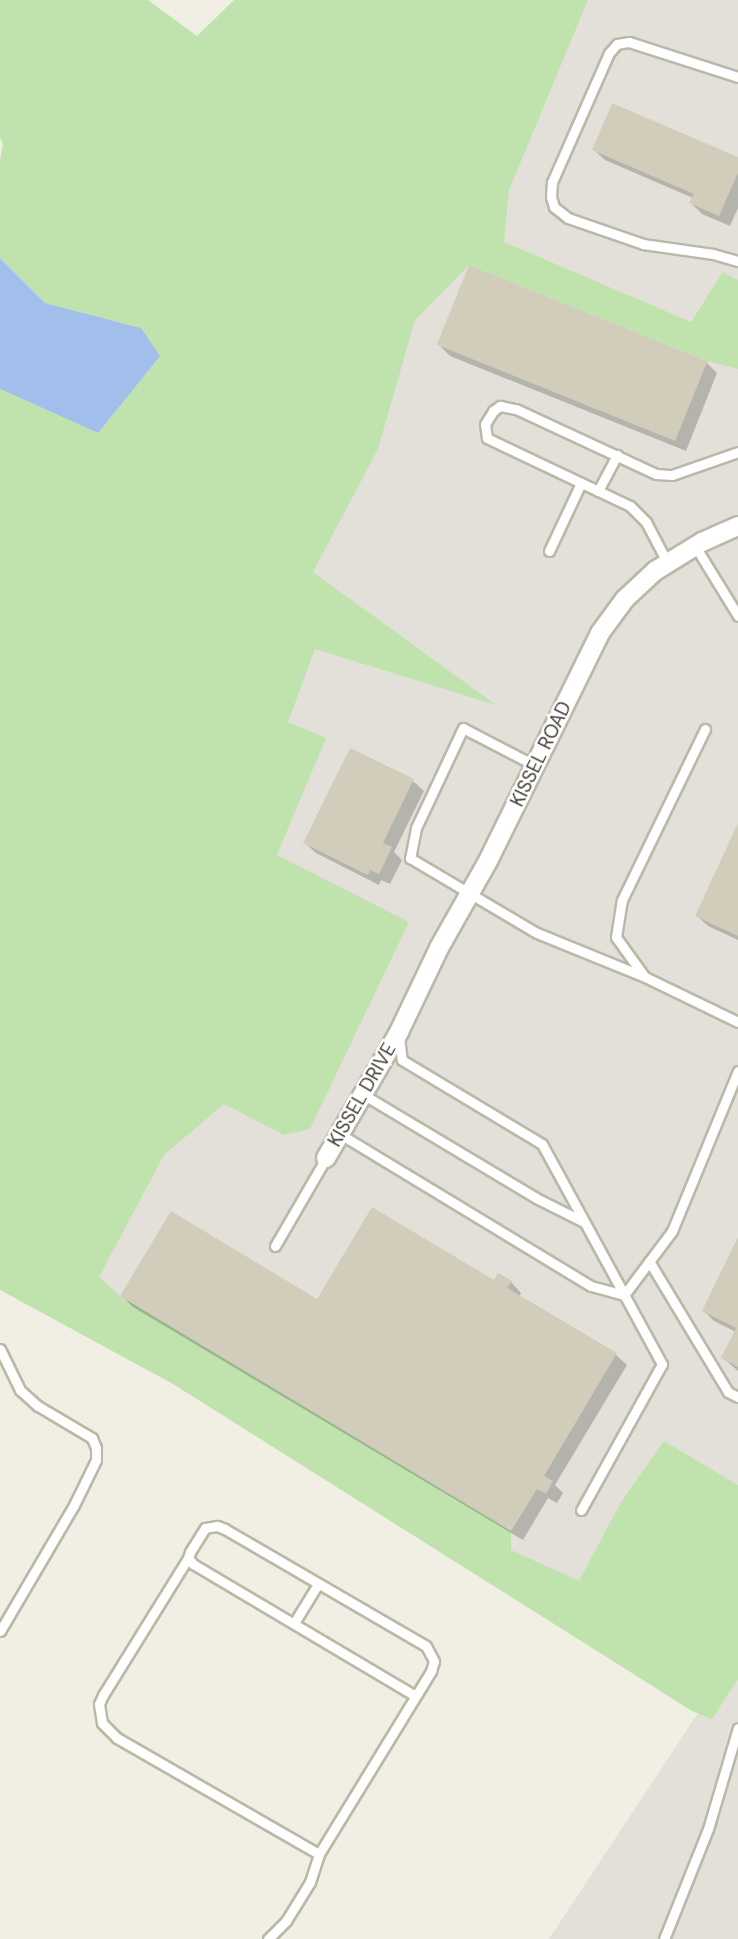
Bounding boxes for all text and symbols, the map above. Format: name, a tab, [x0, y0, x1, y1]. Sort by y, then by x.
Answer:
street label: KISSEL ROAD	[506, 698, 576, 810]
street label: KISSEL DRIVE	[323, 1039, 401, 1151]

